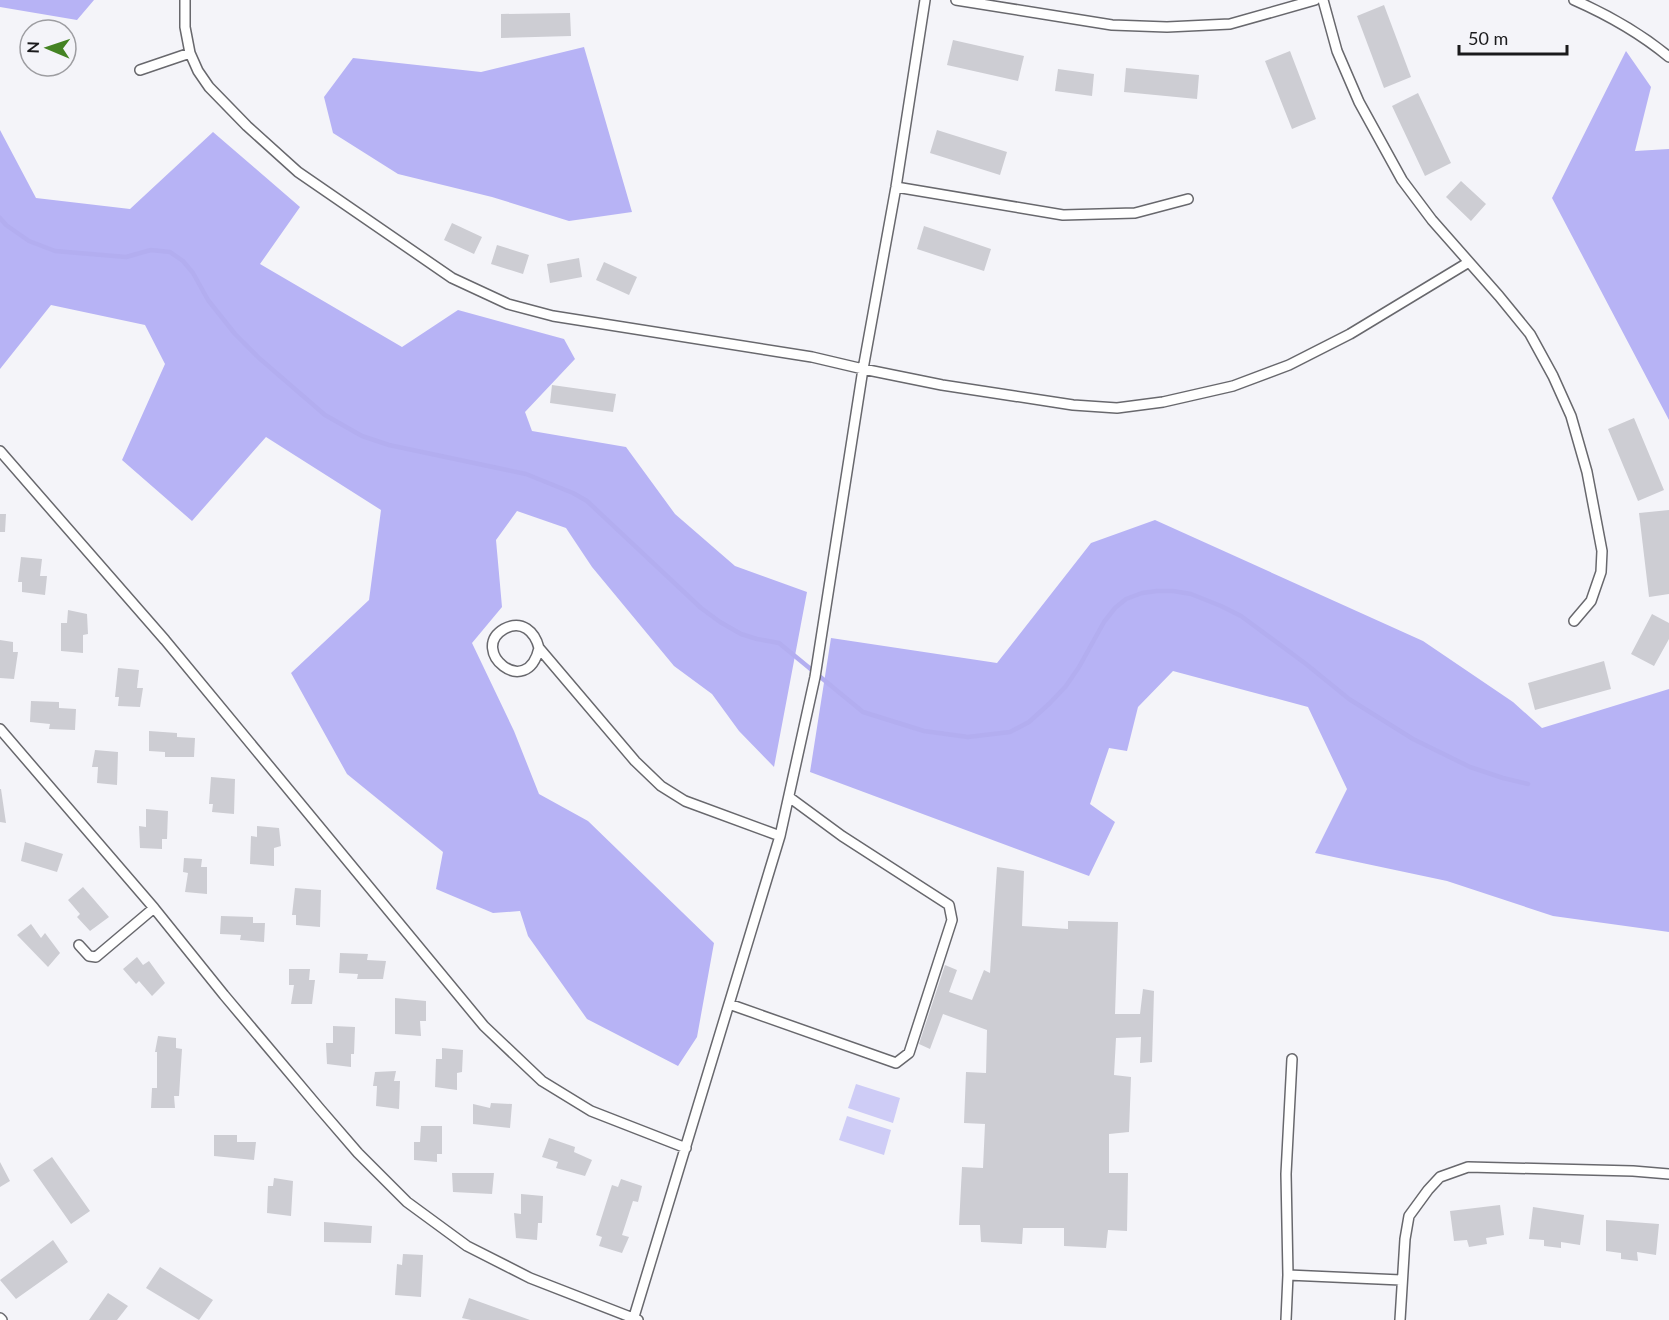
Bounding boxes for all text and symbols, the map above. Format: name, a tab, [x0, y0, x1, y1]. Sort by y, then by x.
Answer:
north arrow	[18, 18, 78, 78]
scale bar	[1459, 18, 1567, 56]
text: 50 m	[1468, 27, 1508, 49]
text: N	[23, 41, 42, 54]

